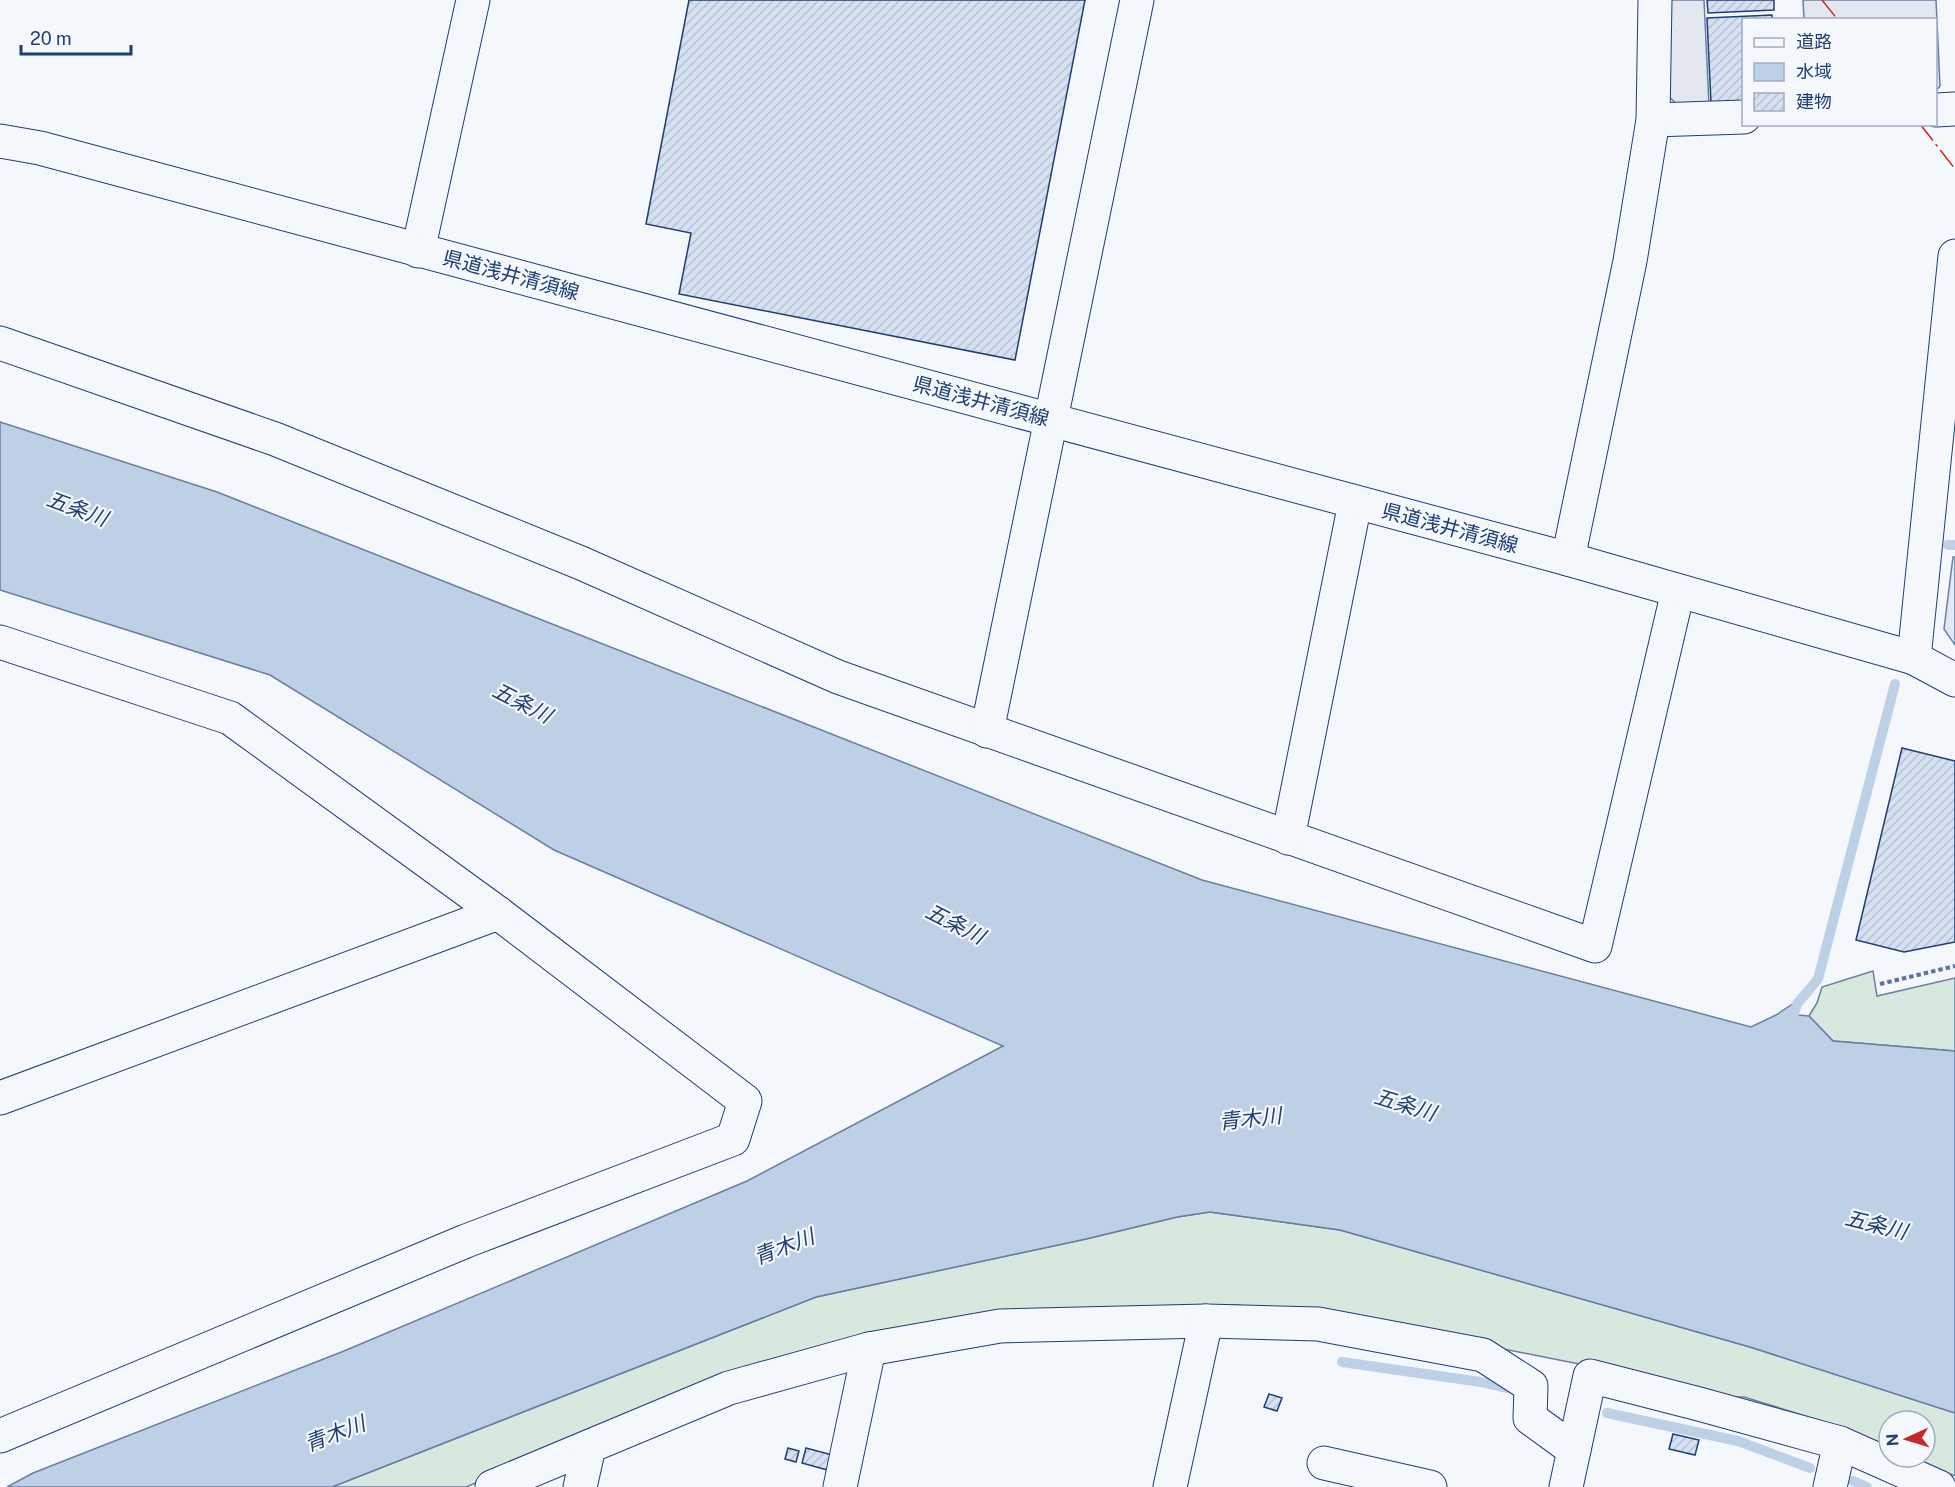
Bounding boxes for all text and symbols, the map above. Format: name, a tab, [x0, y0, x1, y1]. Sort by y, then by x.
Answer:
scale bar	[21, 18, 130, 56]
legend	[1742, 18, 1937, 126]
text: 20 m	[30, 28, 72, 49]
text: 道路	[1796, 31, 1832, 52]
text: 水域	[1796, 61, 1832, 82]
text: 建物	[1796, 91, 1832, 112]
street label: 県道浅井清須線	[440, 245, 582, 305]
street label: 県道浅井清須線	[910, 371, 1052, 431]
water label: 五条川	[43, 486, 113, 532]
street label: 県道浅井清須線	[1379, 498, 1521, 558]
water label: 五条川	[488, 677, 558, 729]
water label: 五条川	[921, 898, 991, 950]
water label: 五条川	[1371, 1083, 1441, 1126]
water label: 青木川	[1217, 1103, 1285, 1134]
water label: 五条川	[1843, 1205, 1912, 1245]
water label: 青木川	[750, 1223, 820, 1269]
north arrow	[1877, 1409, 1937, 1469]
water label: 青木川	[301, 1410, 371, 1456]
text: N	[1883, 1433, 1902, 1447]

